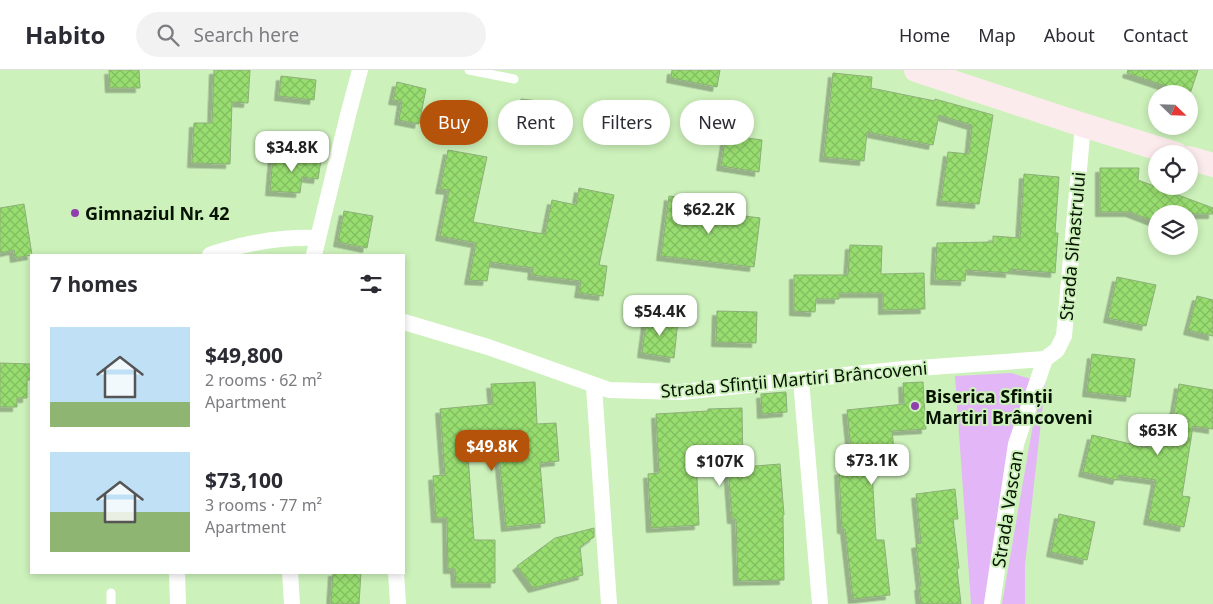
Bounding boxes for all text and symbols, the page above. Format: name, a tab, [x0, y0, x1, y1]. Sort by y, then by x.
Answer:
search box	[136, 12, 486, 57]
text: Habito	[25, 18, 106, 51]
icon: search	[154, 21, 182, 49]
text: Search here	[194, 22, 299, 48]
text: Home	[899, 23, 950, 47]
text: Map	[978, 23, 1016, 47]
text: About	[1044, 23, 1095, 47]
text: Contact	[1123, 23, 1188, 47]
north arrow	[1148, 85, 1198, 135]
map controls	[1148, 85, 1198, 255]
chip: Buy	[420, 100, 488, 145]
chip: Rent	[498, 100, 573, 145]
chip: Filters	[583, 100, 670, 145]
chip: New	[680, 100, 754, 145]
pin: $34.8K	[251, 131, 333, 173]
text: $34.8K	[266, 136, 318, 158]
button: locate	[1148, 145, 1198, 195]
street label: Strada Sihastrului	[1054, 171, 1090, 321]
pin: $62.2K	[668, 192, 750, 235]
text: $62.2K	[683, 198, 735, 220]
place label: Gimnaziul Nr. 42	[85, 201, 230, 225]
button: layers	[1148, 205, 1198, 255]
marker: Gimnaziul Nr. 42	[69, 207, 81, 219]
text: 7 homes	[50, 270, 138, 298]
icon: filters	[357, 270, 385, 298]
pin: $54.4K	[619, 294, 701, 337]
text: $54.4K	[634, 300, 686, 322]
text: $49,800	[205, 341, 283, 369]
icon: home	[90, 347, 150, 407]
street label: Strada Sfinții Martiri Brâncoveni	[660, 355, 928, 403]
text: 2 rooms · 62 m²	[205, 369, 322, 391]
place label: Biserica Sfinții Martiri Brâncoveni	[925, 384, 1093, 429]
text: Apartment	[205, 391, 286, 413]
marker: Biserica Sfinții Martiri Brâncoveni	[909, 400, 921, 412]
pin: $63K	[1128, 414, 1188, 456]
text: $63K	[1139, 419, 1177, 441]
pin: $49.8K	[451, 430, 533, 472]
text: $49.8K	[466, 435, 518, 457]
pin: $107K	[685, 444, 755, 487]
pin: $73.1K	[831, 444, 913, 486]
text: $73.1K	[846, 449, 898, 471]
street label: Strada Vascan	[986, 449, 1028, 569]
text: $107K	[696, 450, 744, 472]
text: $73,100	[205, 466, 283, 494]
icon: home	[90, 472, 150, 532]
text: 3 rooms · 77 m²	[205, 494, 322, 516]
text: Apartment	[205, 516, 286, 538]

